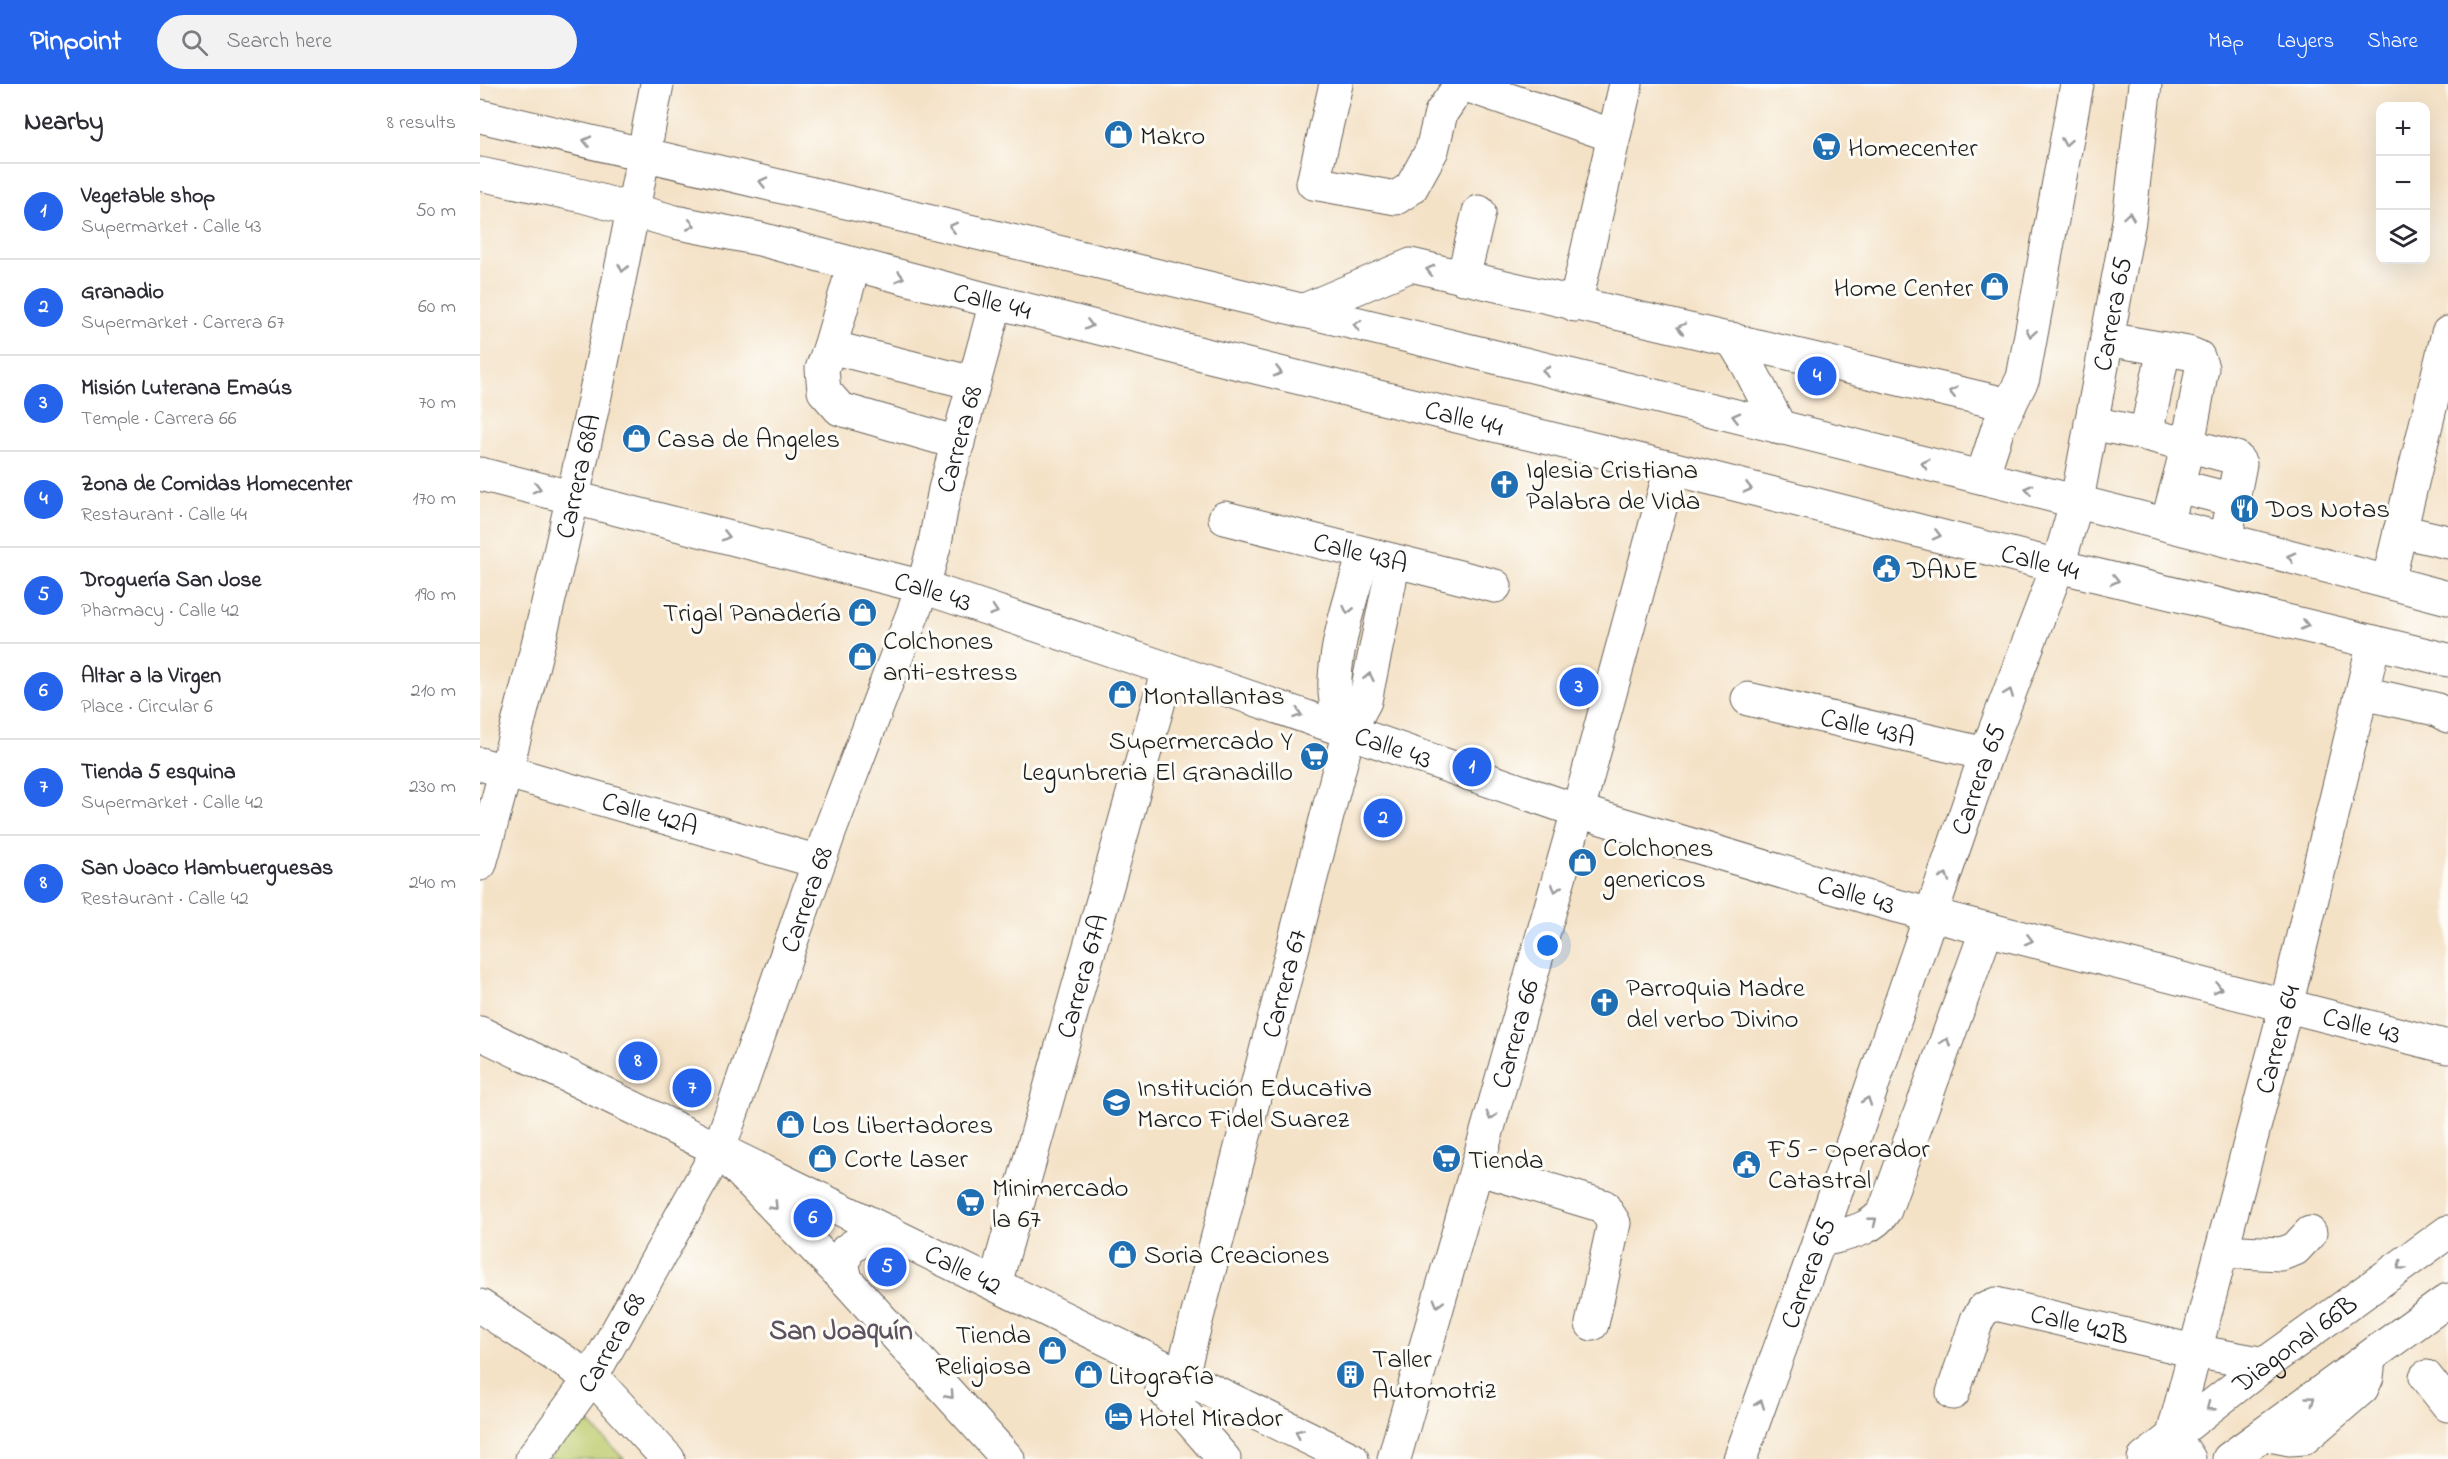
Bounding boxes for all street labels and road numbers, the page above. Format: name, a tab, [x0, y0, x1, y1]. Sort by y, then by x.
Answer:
street label: Carrera 65	[2084, 254, 2144, 375]
street label: Calle 44	[948, 274, 1035, 332]
street label: Carrera 68	[928, 381, 994, 498]
street label: Calle 44	[1420, 392, 1507, 449]
street label: Carrera 68A	[547, 411, 613, 543]
street label: Calle 43A	[1309, 524, 1412, 585]
street label: Calle 44	[1996, 535, 2083, 592]
street label: Calle 43	[889, 563, 976, 624]
street label: Calle 43A	[1816, 699, 1919, 759]
street label: Calle 43	[1348, 718, 1437, 781]
street label: Carrera 65	[1943, 719, 2018, 841]
street label: Calle 42A	[597, 783, 702, 848]
street label: Carrera 68	[772, 842, 845, 958]
street label: Calle 43	[1812, 866, 1899, 927]
street label: Carrera 67A	[1048, 910, 1120, 1043]
street label: Carrera 67	[1253, 925, 1319, 1043]
street label: Carrera 66	[1483, 975, 1551, 1094]
street label: Carrera 64	[2247, 982, 2312, 1099]
street label: Calle 43	[2318, 999, 2405, 1056]
street label: Carrera 65	[1772, 1213, 1848, 1335]
street label: Calle 42	[917, 1236, 1008, 1307]
street label: Carrera 68	[569, 1286, 657, 1402]
street label: Diagonal 66B	[2224, 1286, 2367, 1405]
street label: Calle 42B	[2026, 1296, 2132, 1357]

